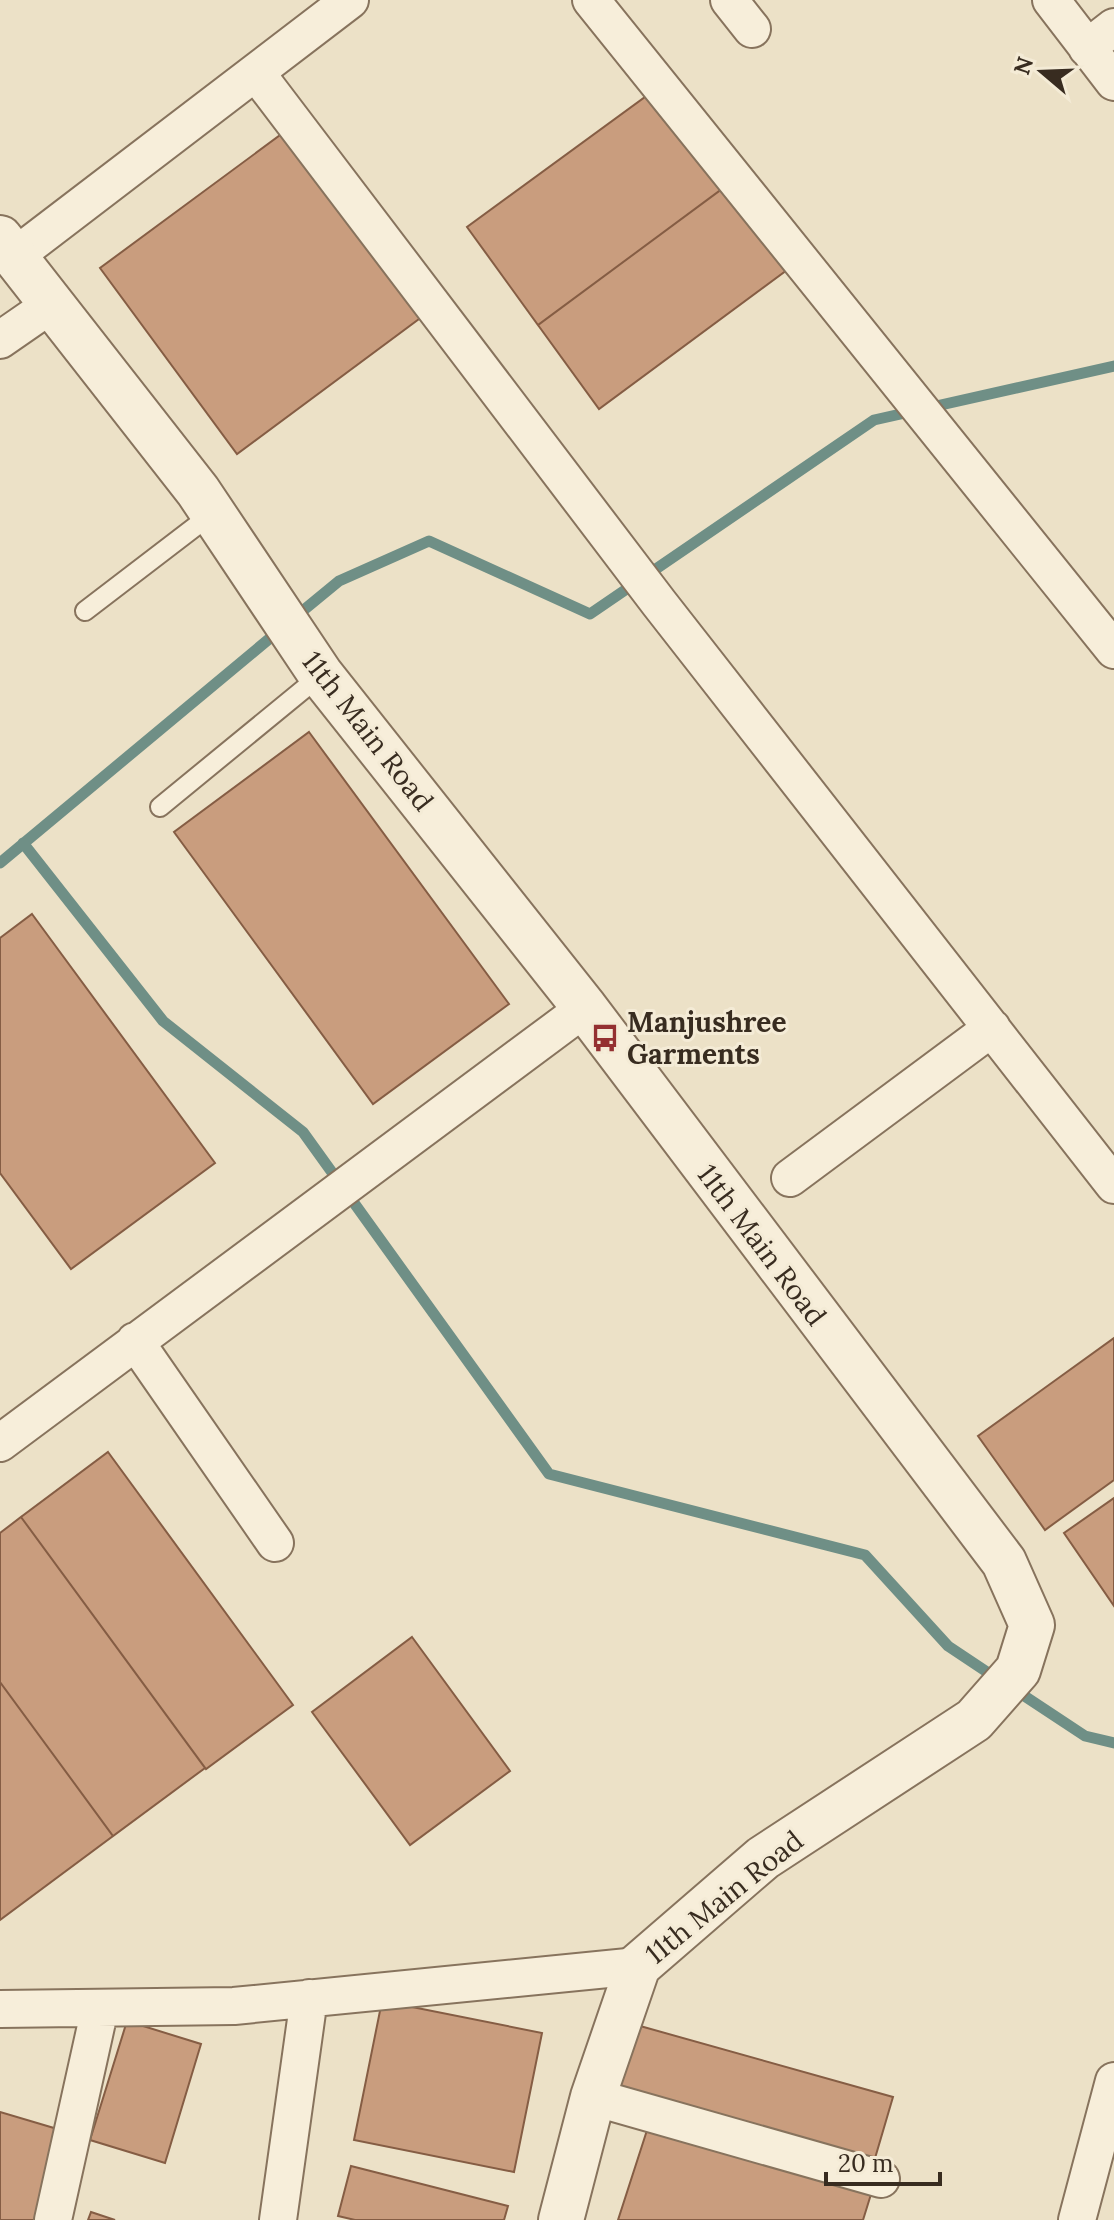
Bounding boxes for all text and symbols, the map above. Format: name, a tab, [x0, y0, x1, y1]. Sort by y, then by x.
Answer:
north arrow	[1002, 32, 1082, 112]
text: N	[1007, 53, 1039, 78]
street label: 11th Main Road	[294, 644, 442, 818]
place label: Manjushree Garments	[627, 1004, 786, 1072]
bus stop icon: Manjushree Garments	[590, 1023, 620, 1053]
street label: 11th Main Road	[690, 1157, 834, 1333]
street label: 11th Main Road	[638, 1822, 810, 1972]
scale bar	[826, 2136, 940, 2186]
text: 20 m	[838, 2148, 894, 2179]

